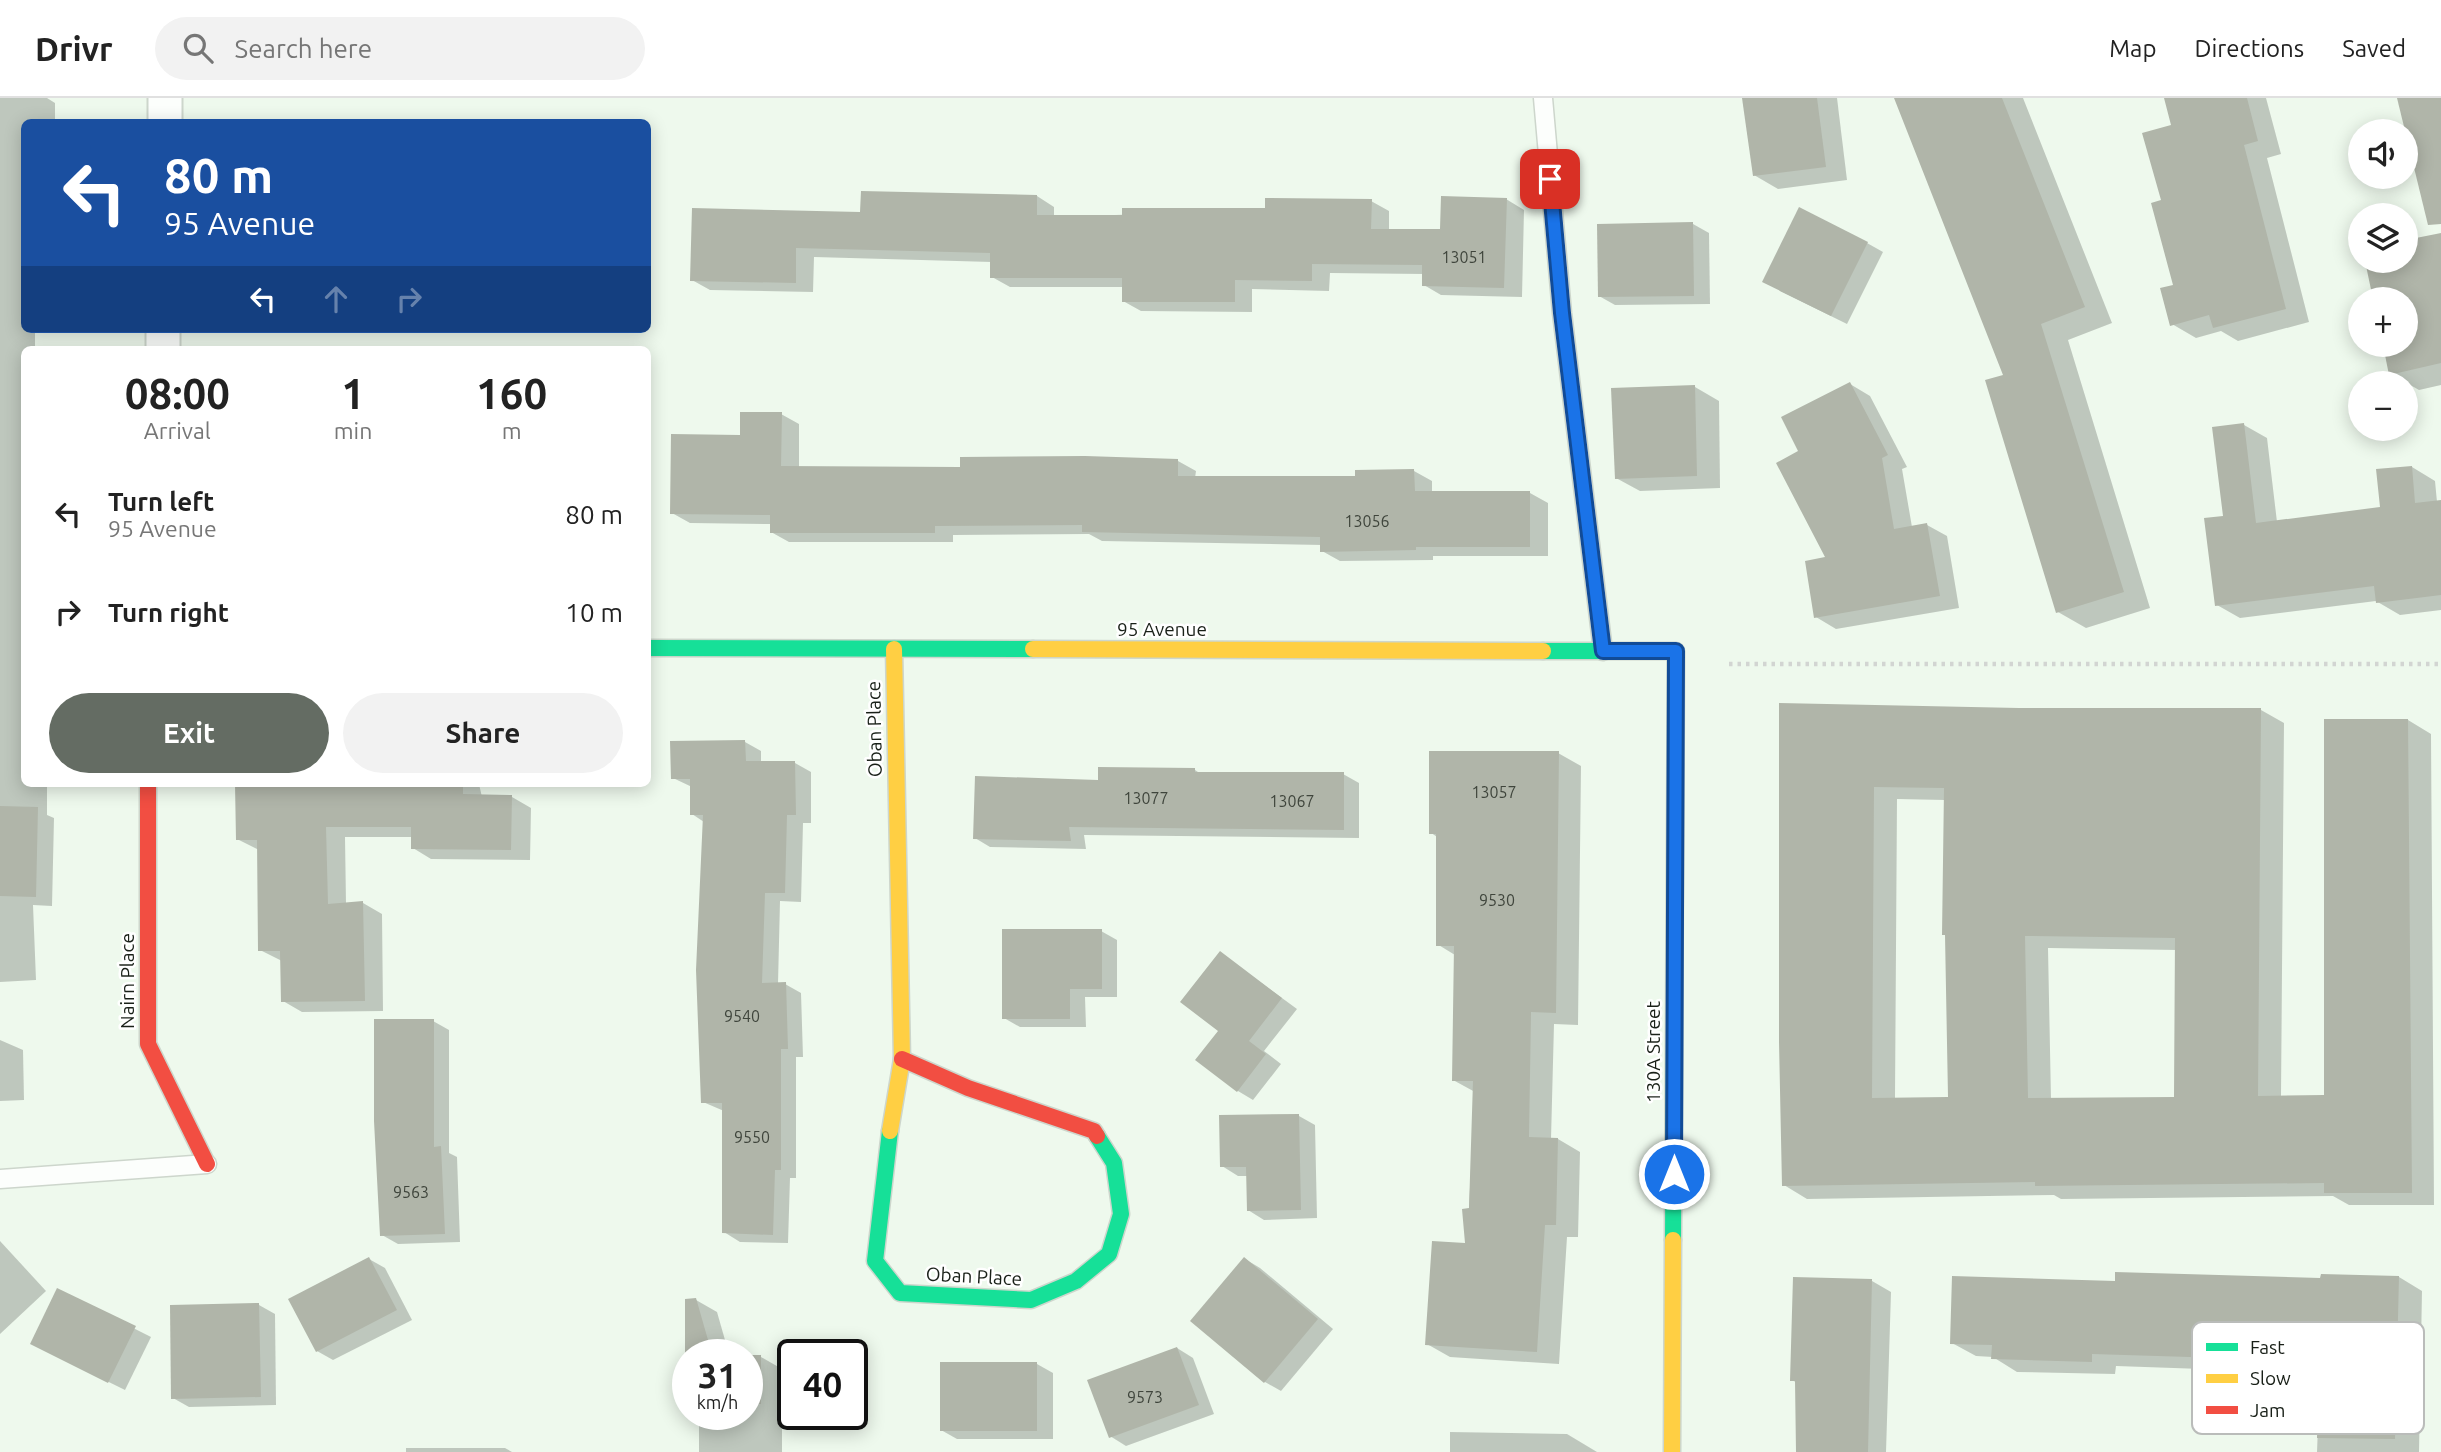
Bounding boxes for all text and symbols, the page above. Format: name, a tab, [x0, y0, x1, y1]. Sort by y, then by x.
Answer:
search box	[155, 17, 645, 80]
icon: search	[179, 29, 217, 67]
text: Drivr	[35, 30, 113, 67]
text: Search here	[235, 34, 372, 63]
text: Map	[2109, 35, 2156, 62]
text: Directions	[2194, 35, 2304, 62]
text: Saved	[2342, 35, 2406, 62]
map controls	[2348, 119, 2418, 441]
button: sound	[2348, 119, 2418, 189]
icon: left	[49, 147, 140, 238]
text: 80 m	[164, 147, 273, 202]
pin	[1520, 149, 1580, 209]
icon: arrive	[1531, 160, 1569, 198]
button: layers	[2348, 203, 2418, 273]
text: 95 Avenue	[164, 205, 315, 241]
house number: 13051	[1441, 248, 1487, 266]
icon: left	[244, 280, 282, 318]
icon: ahead	[317, 280, 355, 318]
icon: right	[390, 280, 428, 318]
button: +	[2348, 287, 2418, 357]
text: 08:00	[125, 370, 230, 417]
text: 1	[341, 370, 365, 417]
text: 160	[476, 370, 547, 417]
button: −	[2348, 371, 2418, 441]
text: Arrival	[144, 418, 211, 443]
text: min	[334, 418, 372, 443]
text: m	[502, 418, 522, 443]
text: Turn left	[108, 487, 214, 516]
icon: left	[49, 495, 87, 533]
text: 80 m	[565, 500, 623, 529]
house number: 13056	[1344, 512, 1390, 530]
text: 95 Avenue	[108, 516, 217, 541]
icon: right	[49, 593, 87, 631]
text: Turn right	[108, 598, 229, 627]
text: 10 m	[565, 598, 623, 627]
street label: 95 Avenue	[1117, 618, 1207, 640]
street label: Oban Place	[862, 681, 886, 777]
button: Exit	[49, 693, 329, 773]
button: Share	[343, 693, 623, 773]
house number: 13057	[1471, 783, 1517, 801]
house number: 13077	[1123, 789, 1169, 807]
house number: 13067	[1269, 792, 1315, 810]
house number: 9530	[1479, 891, 1515, 909]
street label: Nairn Place	[116, 933, 138, 1029]
street label: 130A Street	[1642, 1001, 1664, 1103]
house number: 9540	[724, 1007, 760, 1025]
house number: 9550	[734, 1128, 770, 1146]
position arrow	[1637, 1137, 1711, 1211]
house number: 9563	[393, 1183, 429, 1201]
street label: Oban Place	[925, 1262, 1023, 1290]
legend	[2192, 1322, 2424, 1434]
text: Fast	[2250, 1336, 2285, 1358]
speed limit sign: 40	[777, 1339, 868, 1430]
text: 31	[698, 1355, 737, 1395]
text: Slow	[2250, 1367, 2291, 1389]
house number: 9573	[1127, 1388, 1163, 1406]
text: km/h	[697, 1392, 738, 1412]
text: Jam	[2250, 1399, 2286, 1421]

